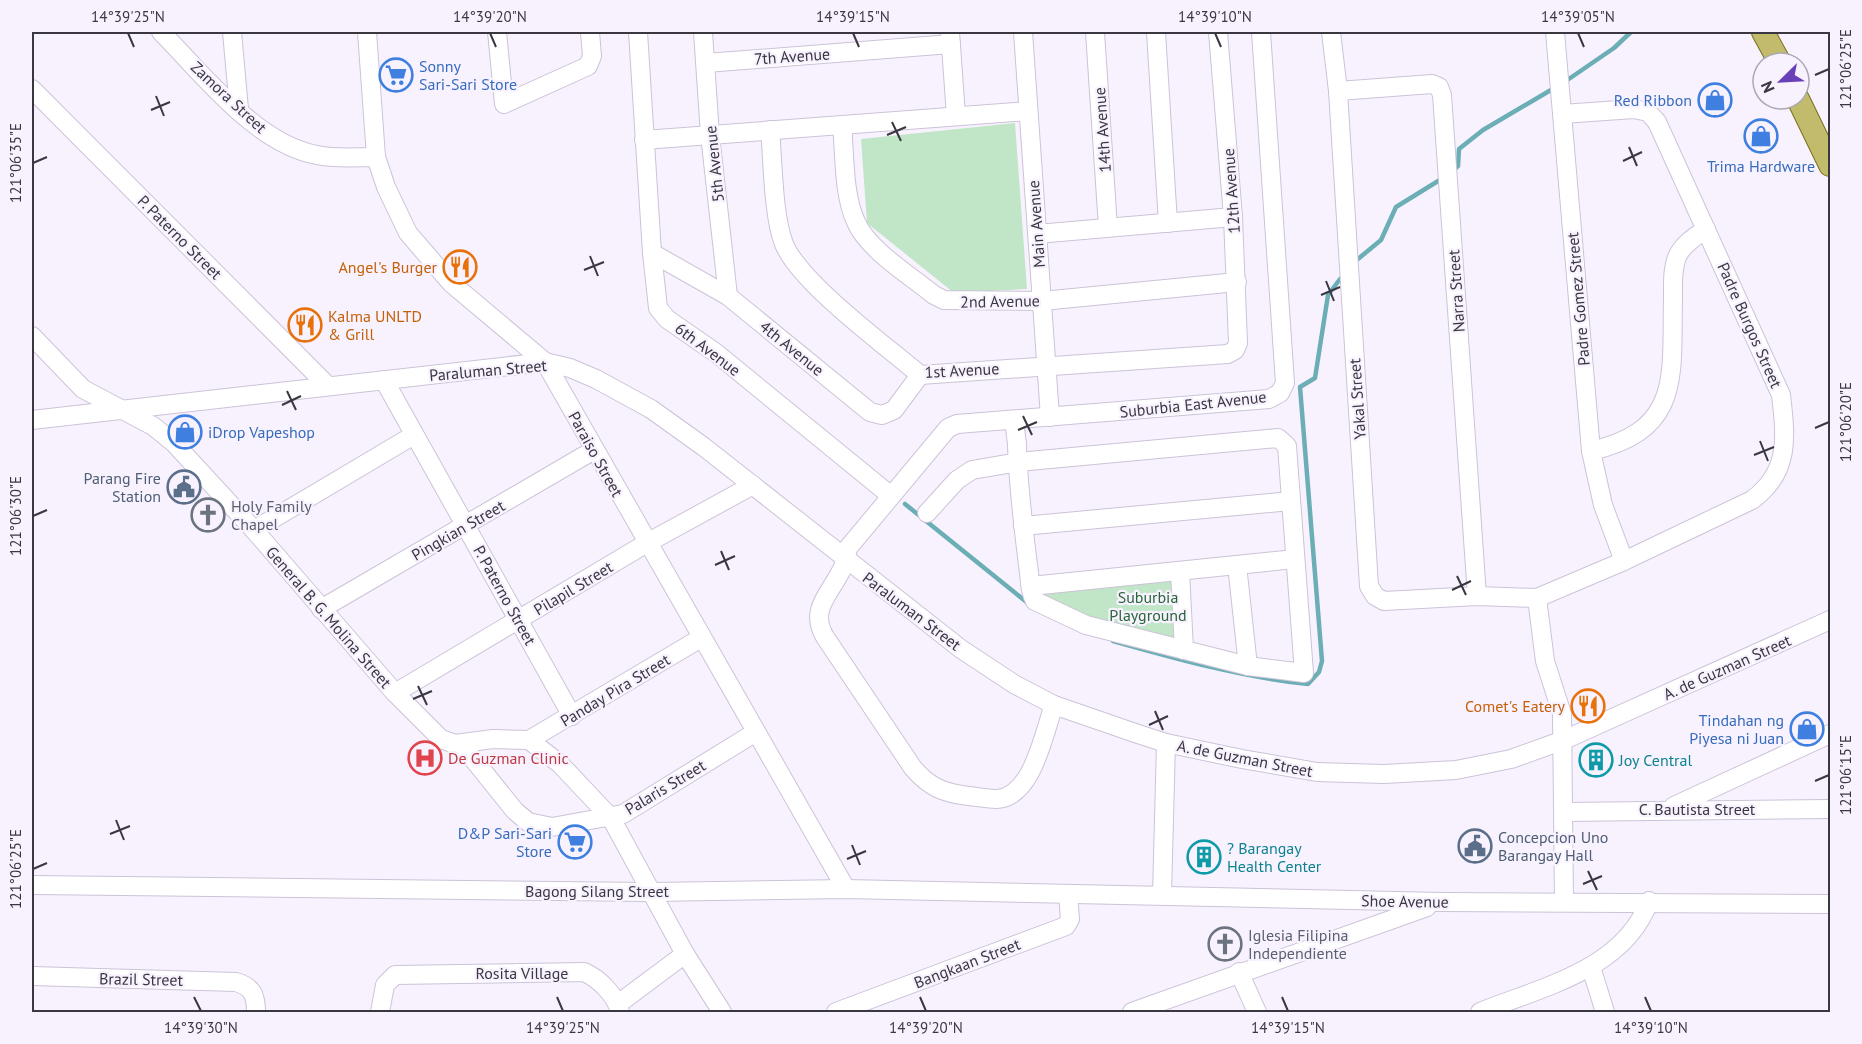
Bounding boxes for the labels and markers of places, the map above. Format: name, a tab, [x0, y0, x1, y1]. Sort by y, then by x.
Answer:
place label: Sonny Sari-Sari Store	[419, 56, 517, 94]
supermarket icon: Sonny Sari-Sari Store	[378, 57, 414, 93]
shop icon: Red Ribbon	[1697, 82, 1733, 118]
place label: Red Ribbon	[1614, 90, 1692, 110]
shop icon: Trima Hardware	[1743, 118, 1779, 154]
place label: Trima Hardware	[1707, 156, 1815, 176]
restaurant icon: Angel's Burger	[442, 249, 478, 285]
place label: Angel's Burger	[338, 257, 438, 277]
place label: Kalma UNLTD & Grill	[328, 306, 422, 344]
restaurant icon: Kalma UNLTD & Grill	[287, 307, 323, 343]
shop icon: iDrop Vapeshop	[167, 414, 203, 450]
place label: iDrop Vapeshop	[208, 422, 315, 442]
place label: Parang Fire Station	[84, 468, 161, 506]
public building icon: Parang Fire Station	[166, 469, 202, 505]
place label: Holy Family Chapel	[231, 496, 312, 534]
church icon: Holy Family Chapel	[190, 497, 226, 533]
restaurant icon: Comet's Eatery	[1570, 688, 1606, 724]
place label: Comet's Eatery	[1465, 696, 1566, 716]
place label: Tindahan ng Piyesa ni Juan	[1689, 710, 1784, 748]
shop icon: Tindahan ng Piyesa ni Juan	[1789, 711, 1825, 747]
hospital icon: De Guzman Clinic	[407, 740, 443, 776]
building icon: Joy Central	[1578, 742, 1614, 778]
place label: De Guzman Clinic	[448, 748, 569, 768]
place label: Joy Central	[1618, 750, 1692, 770]
place label: D&P Sari-Sari Store	[458, 823, 552, 861]
supermarket icon: D&P Sari-Sari Store	[557, 824, 593, 860]
place label: Concepcion Uno Barangay Hall	[1498, 827, 1608, 865]
public building icon: Concepcion Uno Barangay Hall	[1457, 828, 1493, 864]
place label: ? Barangay Health Center	[1227, 838, 1322, 876]
building icon: ? Barangay Health Center	[1186, 839, 1222, 875]
place label: Iglesia Filipina Independiente	[1248, 925, 1348, 963]
church icon: Iglesia Filipina Independiente	[1207, 926, 1243, 962]

